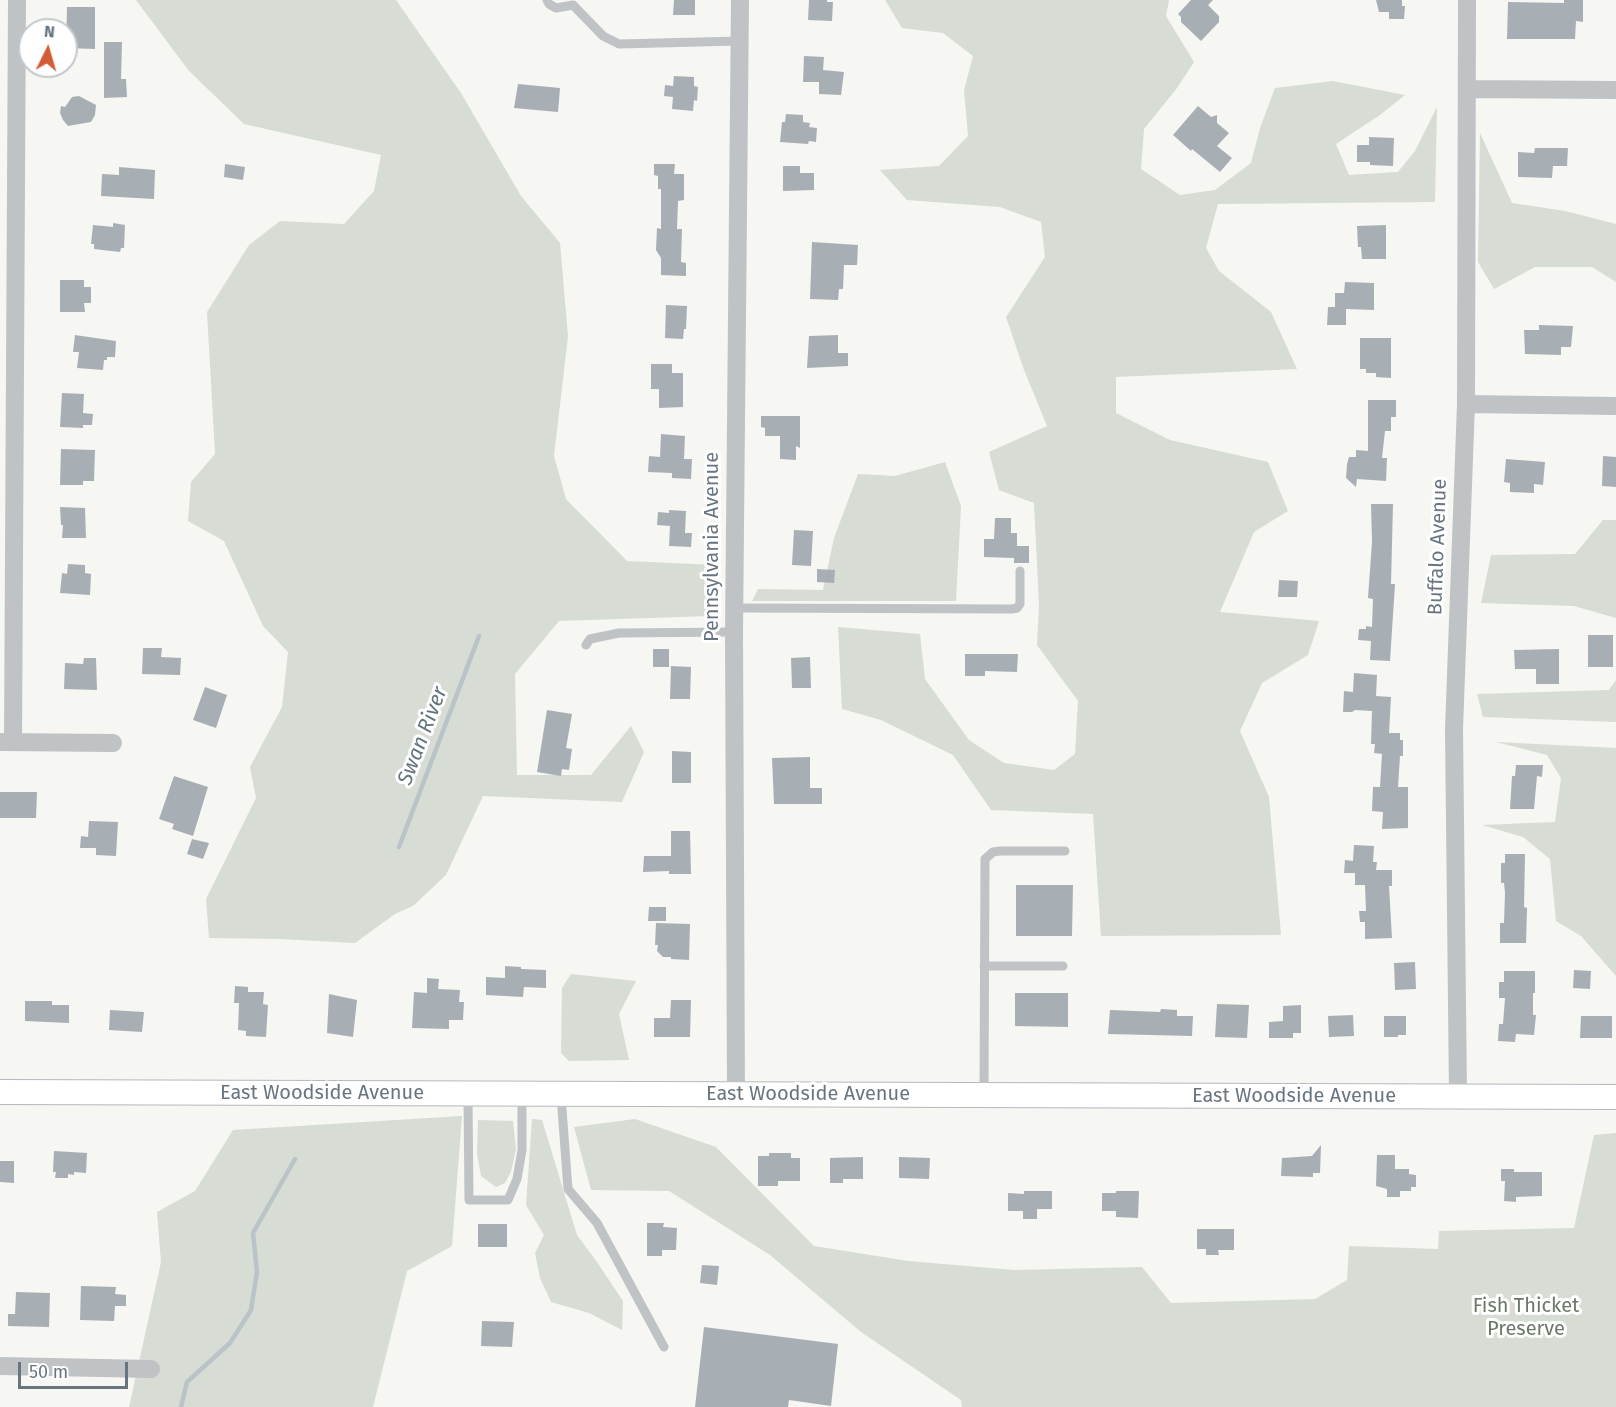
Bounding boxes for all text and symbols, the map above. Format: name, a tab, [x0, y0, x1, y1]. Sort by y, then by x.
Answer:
north arrow	[18, 18, 78, 78]
text: N	[43, 22, 56, 41]
street label: Pennsylvania Avenue	[700, 452, 724, 642]
street label: Buffalo Avenue	[1424, 478, 1452, 616]
water label: Swan River	[393, 683, 453, 789]
street label: East Woodside Avenue	[220, 1081, 424, 1105]
street label: East Woodside Avenue	[706, 1082, 910, 1106]
street label: East Woodside Avenue	[1192, 1084, 1396, 1108]
park label: Fish Thicket Preserve	[1473, 1294, 1579, 1341]
scale bar	[21, 1350, 130, 1388]
text: 50 m	[29, 1361, 68, 1383]

